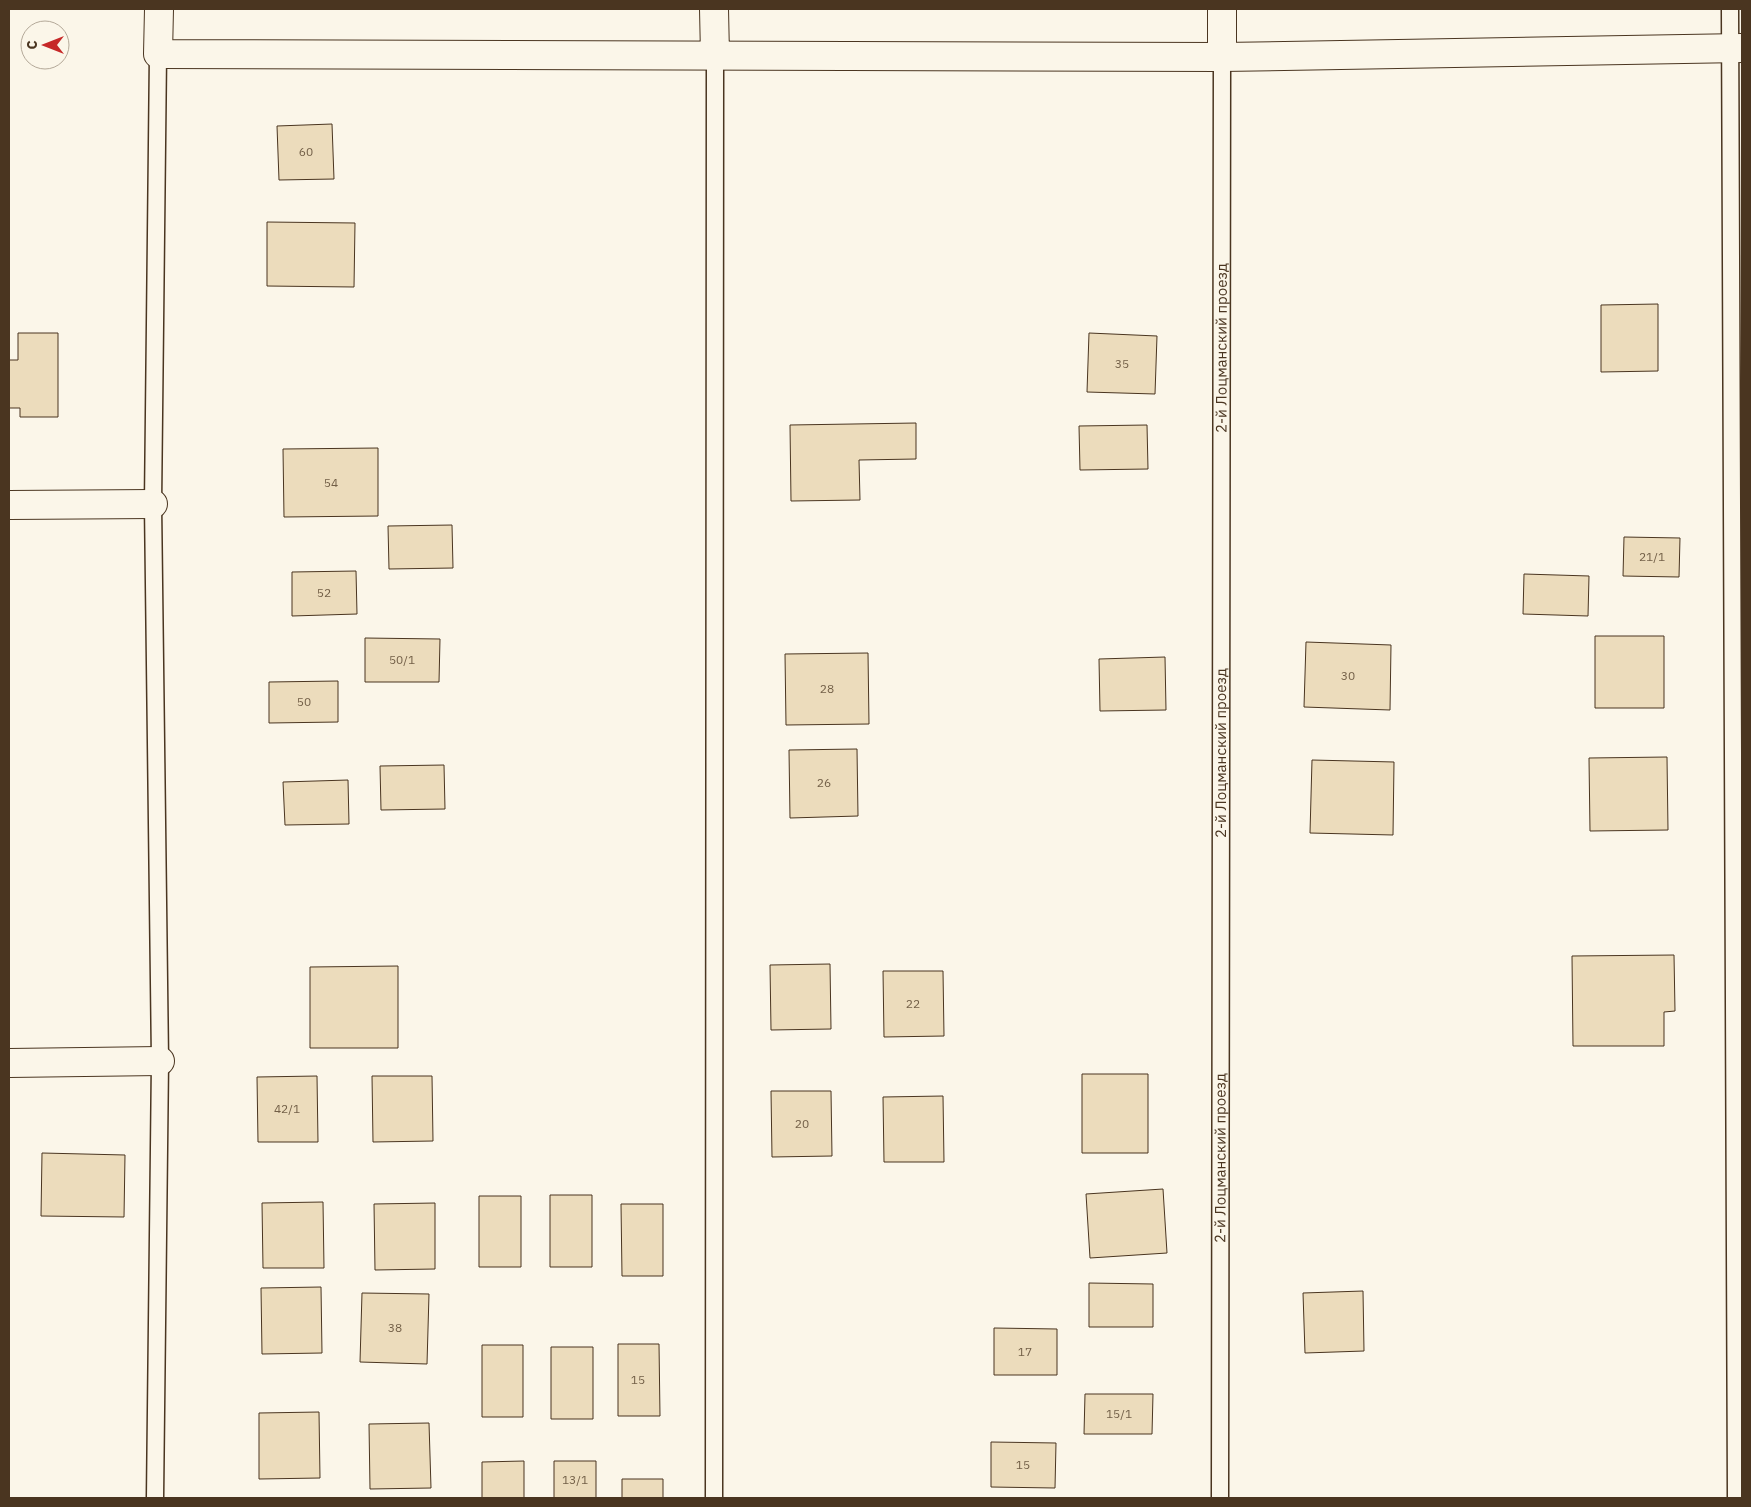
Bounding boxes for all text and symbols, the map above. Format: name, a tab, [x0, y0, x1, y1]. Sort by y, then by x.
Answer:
north arrow	[20, 20, 70, 70]
text: С	[23, 40, 41, 50]
house number: 60	[299, 144, 313, 159]
street label: 2-й Лоцманский проезд	[1211, 263, 1231, 433]
house number: 35	[1115, 356, 1129, 371]
house number: 54	[324, 475, 338, 490]
house number: 21/1	[1639, 549, 1665, 564]
house number: 52	[317, 585, 331, 600]
house number: 50/1	[389, 652, 415, 667]
street label: 2-й Лоцманский проезд	[1211, 668, 1230, 838]
house number: 30	[1341, 668, 1355, 683]
house number: 28	[820, 681, 834, 696]
house number: 50	[297, 694, 311, 709]
house number: 26	[817, 775, 831, 790]
house number: 22	[906, 996, 920, 1011]
street label: 2-й Лоцманский проезд	[1210, 1073, 1230, 1243]
house number: 42/1	[274, 1101, 300, 1116]
house number: 20	[795, 1116, 809, 1131]
house number: 38	[388, 1320, 402, 1335]
house number: 17	[1018, 1344, 1032, 1359]
house number: 15	[631, 1372, 645, 1387]
house number: 15/1	[1106, 1406, 1132, 1421]
house number: 15	[1016, 1457, 1030, 1472]
house number: 13/1	[562, 1472, 588, 1487]

